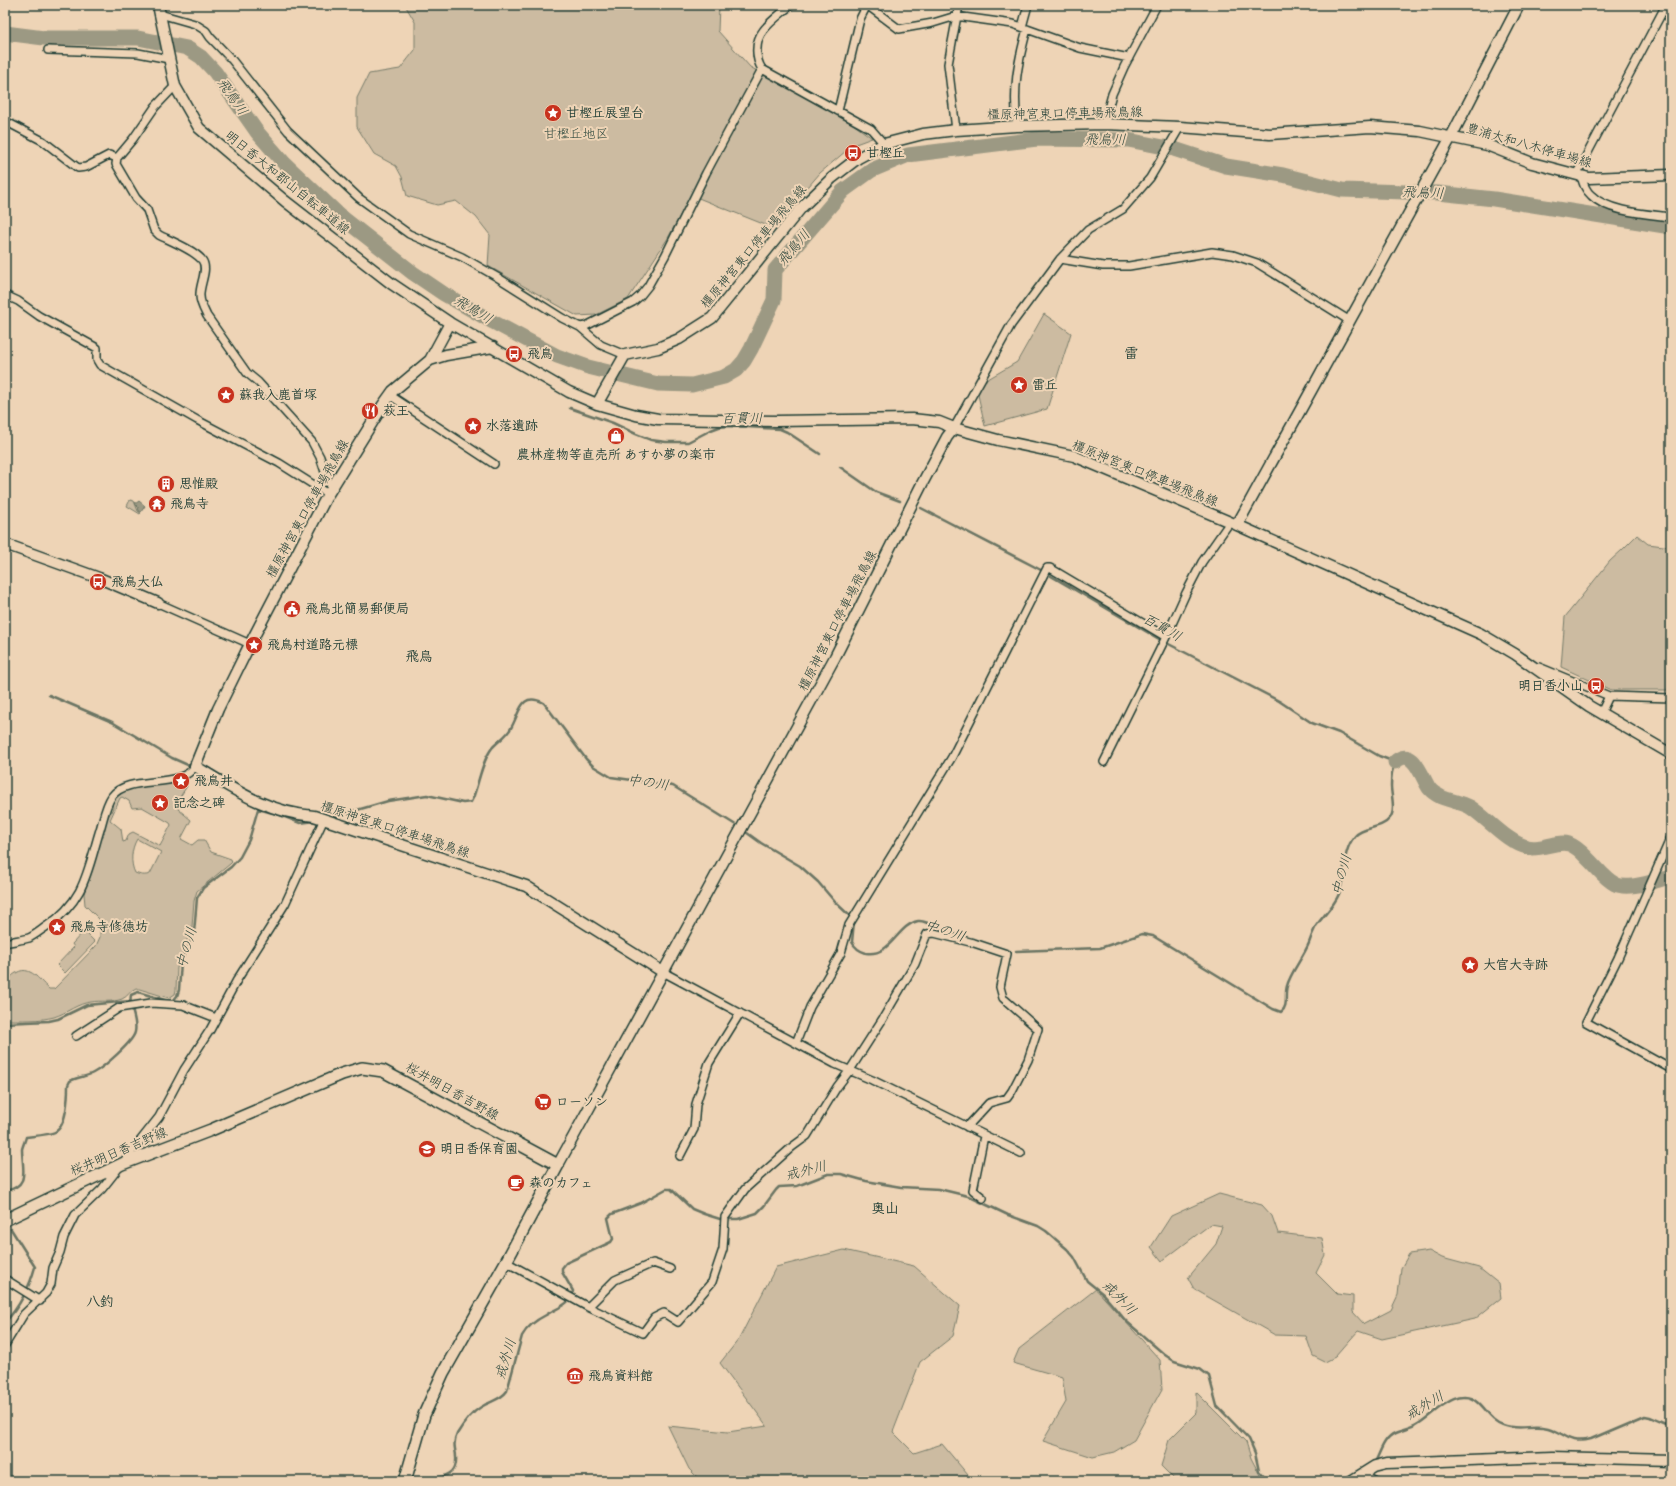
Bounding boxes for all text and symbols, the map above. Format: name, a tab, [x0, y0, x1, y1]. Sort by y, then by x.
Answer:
water label: 飛鳥川	[213, 75, 251, 119]
place icon: 甘樫丘展望台	[543, 103, 563, 123]
street label: 橿原神宮東口停車場飛鳥線	[987, 104, 1144, 124]
place label: 甘樫丘展望台	[566, 105, 644, 122]
street label: 豊浦大和八木停車場線	[1464, 120, 1595, 172]
park label: 甘樫丘地区	[543, 126, 609, 143]
street label: 明日香大和郡山自転車道線	[221, 127, 354, 239]
water label: 飛鳥川	[1084, 131, 1126, 149]
bus stop icon: 甘樫丘	[843, 143, 863, 163]
place label: 甘樫丘	[866, 145, 905, 162]
street label: 橿原神宮東口停車場飛鳥線	[697, 181, 811, 312]
water label: 飛鳥川	[1402, 183, 1444, 203]
water label: 飛鳥川	[773, 226, 815, 270]
water label: 飛鳥川	[450, 291, 496, 329]
bus stop icon: 飛鳥	[504, 344, 524, 364]
district label: 雷	[1124, 345, 1138, 363]
place label: 飛鳥	[527, 346, 553, 363]
place icon: 雷丘	[1009, 375, 1029, 395]
place label: 雷丘	[1032, 377, 1058, 394]
place icon: 蘇我入鹿首塚	[216, 385, 236, 405]
place label: 蘇我入鹿首塚	[239, 387, 317, 404]
restaurant icon: 萩王	[360, 401, 380, 421]
place label: 萩王	[383, 403, 409, 420]
water label: 百貫川	[721, 410, 763, 428]
place icon: 水落遺跡	[463, 416, 483, 436]
place label: 水落遺跡	[486, 418, 538, 435]
shop icon: 農林産物等直売所 あすか夢の楽市	[606, 426, 626, 446]
street label: 橿原神宮東口停車場飛鳥線	[263, 436, 354, 581]
street label: 橿原神宮東口停車場飛鳥線	[1069, 437, 1221, 511]
place label: 農林産物等直売所 あすか夢の楽市	[517, 447, 715, 464]
building icon: 思惟殿	[156, 474, 176, 494]
place label: 思惟殿	[179, 476, 218, 493]
temple icon: 飛鳥寺	[147, 494, 167, 514]
place label: 飛鳥寺	[170, 496, 209, 513]
street label: 橿原神宮東口停車場飛鳥線	[795, 547, 881, 694]
bus stop icon: 飛鳥大仏	[88, 572, 108, 592]
place label: 飛鳥大仏	[111, 574, 163, 591]
public building icon: 飛鳥北簡易郵便局	[282, 599, 302, 619]
place label: 飛鳥北簡易郵便局	[305, 601, 409, 618]
water label: 百貫川	[1139, 610, 1185, 646]
place icon: 飛鳥村道路元標	[244, 635, 264, 655]
place label: 飛鳥村道路元標	[267, 637, 358, 654]
district label: 飛鳥	[405, 648, 433, 666]
bus stop icon: 明日香小山	[1586, 676, 1606, 696]
place label: 明日香小山	[1518, 678, 1583, 695]
place icon: 飛鳥井	[171, 771, 191, 791]
water label: 中の川	[626, 771, 670, 795]
place label: 飛鳥井	[194, 773, 233, 790]
place icon: 記念之碑	[150, 793, 170, 813]
place label: 記念之碑	[173, 795, 225, 812]
street label: 橿原神宮東口停車場飛鳥線	[318, 798, 473, 862]
water label: 中の川	[1328, 852, 1356, 898]
water label: 中の川	[922, 916, 968, 946]
place icon: 飛鳥寺修徳坊	[47, 917, 67, 937]
place label: 飛鳥寺修徳坊	[70, 919, 148, 936]
water label: 中の川	[173, 925, 201, 971]
place icon: 大官大寺跡	[1460, 955, 1480, 975]
place label: 大官大寺跡	[1483, 957, 1548, 974]
street label: 桜井明日香吉野線	[402, 1059, 502, 1125]
supermarket icon: ローソン	[533, 1092, 553, 1112]
place label: ローソン	[556, 1094, 608, 1111]
street label: 桜井明日香吉野線	[68, 1123, 171, 1180]
school or university icon: 明日香保育園	[417, 1139, 437, 1159]
place label: 明日香保育園	[440, 1141, 518, 1158]
water label: 戒外川	[783, 1157, 829, 1185]
cafe icon: 森のカフェ	[506, 1173, 526, 1193]
place label: 森のカフェ	[529, 1175, 593, 1192]
district label: 奥山	[871, 1200, 899, 1218]
water label: 戒外川	[1098, 1277, 1140, 1319]
district label: 八釣	[86, 1293, 114, 1311]
water label: 戒外川	[491, 1336, 521, 1382]
museum icon: 飛鳥資料館	[565, 1366, 585, 1386]
place label: 飛鳥資料館	[588, 1368, 653, 1385]
water label: 戒外川	[1402, 1387, 1448, 1425]

